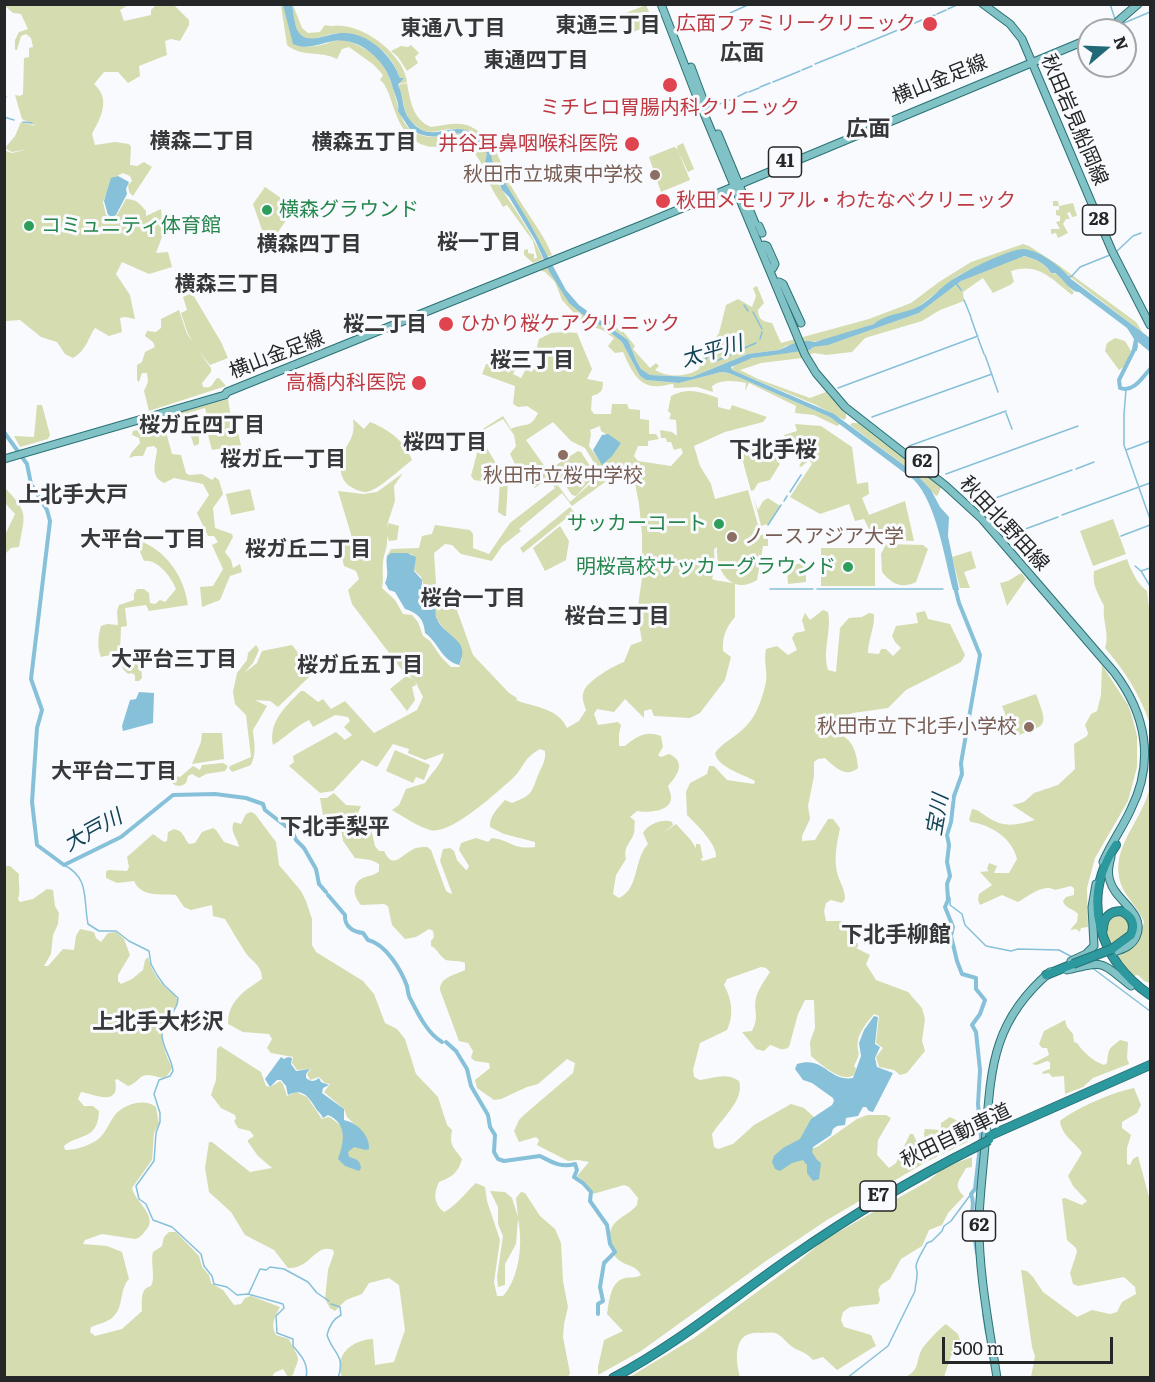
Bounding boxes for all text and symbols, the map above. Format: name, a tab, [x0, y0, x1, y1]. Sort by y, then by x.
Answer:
place label: 広面ファミリークリニック	[676, 12, 916, 36]
district label: 東通三丁目	[556, 13, 660, 39]
marker: 広面ファミリークリニック	[921, 15, 939, 33]
district label: 東通八丁目	[401, 16, 505, 42]
north arrow	[1077, 18, 1137, 78]
text: N	[1109, 33, 1136, 53]
district label: 広面	[720, 41, 764, 67]
district label: 東通四丁目	[484, 48, 588, 74]
street label: 横山金足線	[889, 50, 991, 110]
street label: 秋田岩見船岡線	[1036, 51, 1112, 189]
marker: ミチヒロ胃腸内科クリニック	[661, 76, 679, 94]
place label: ミチヒロ胃腸内科クリニック	[540, 96, 800, 120]
district label: 広面	[846, 117, 890, 143]
district label: 横森二丁目	[150, 129, 254, 155]
district label: 横森五丁目	[312, 130, 416, 156]
place label: 井谷耳鼻咽喉科医院	[438, 132, 618, 156]
marker: 井谷耳鼻咽喉科医院	[623, 135, 641, 153]
road number: 41	[768, 147, 802, 177]
place label: 秋田市立城東中学校	[463, 163, 643, 187]
marker: 秋田市立城東中学校	[648, 168, 662, 182]
place label: 秋田メモリアル・わたなべクリニック	[676, 189, 1016, 213]
marker: 秋田メモリアル・わたなべクリニック	[654, 192, 672, 210]
place label: 横森グラウンド	[279, 198, 419, 222]
marker: 横森グラウンド	[260, 203, 274, 217]
road number: 28	[1082, 205, 1116, 235]
place label: コミュニティ体育館	[41, 214, 221, 238]
marker: コミュニティ体育館	[22, 219, 36, 233]
district label: 桜一丁目	[437, 230, 521, 256]
district label: 横森四丁目	[257, 232, 361, 258]
district label: 横森三丁目	[175, 272, 279, 298]
district label: 桜二丁目	[343, 312, 427, 338]
place label: ひかり桜ケアクリニック	[460, 312, 680, 336]
marker: ひかり桜ケアクリニック	[437, 315, 455, 333]
street label: 横山金足線	[226, 326, 328, 384]
water label: 太平川	[678, 331, 746, 373]
district label: 桜三丁目	[490, 348, 574, 374]
place label: 高橋内科医院	[286, 371, 406, 395]
marker: 高橋内科医院	[410, 374, 428, 392]
district label: 桜ガ丘四丁目	[139, 413, 265, 439]
district label: 桜四丁目	[403, 430, 487, 456]
district label: 下北手桜	[729, 438, 817, 464]
district label: 桜ガ丘一丁目	[220, 447, 346, 473]
road number: 62	[906, 447, 938, 477]
marker: 秋田市立桜中学校	[556, 448, 570, 462]
place label: 秋田市立桜中学校	[483, 464, 643, 488]
street label: 秋田北野田線	[954, 472, 1054, 576]
district label: 上北手大戸	[18, 483, 128, 509]
place label: サッカーコート	[567, 512, 707, 536]
marker: サッカーコート	[712, 517, 726, 531]
place label: ノースアジア大学	[744, 525, 904, 549]
district label: 大平台一丁目	[80, 527, 206, 553]
marker: ノースアジア大学	[725, 530, 739, 544]
district label: 桜ガ丘二丁目	[245, 537, 371, 563]
place label: 明桜高校サッカーグラウンド	[576, 555, 836, 579]
marker: 明桜高校サッカーグラウンド	[841, 560, 855, 574]
district label: 桜台一丁目	[421, 586, 525, 612]
district label: 桜台三丁目	[565, 604, 669, 630]
district label: 大平台三丁目	[111, 647, 237, 673]
district label: 桜ガ丘五丁目	[297, 653, 423, 679]
place label: 秋田市立下北手小学校	[817, 715, 1017, 739]
marker: 秋田市立下北手小学校	[1022, 720, 1036, 734]
district label: 大平台二丁目	[51, 759, 177, 785]
water label: 宝川	[922, 792, 954, 838]
water label: 大戸川	[59, 805, 127, 857]
district label: 下北手梨平	[280, 815, 390, 841]
district label: 下北手柳館	[841, 923, 951, 949]
district label: 上北手大杉沢	[92, 1010, 224, 1036]
street label: 秋田自動車道	[897, 1099, 1015, 1173]
road number: E7	[860, 1181, 896, 1211]
road number: 62	[962, 1211, 996, 1241]
scale bar	[945, 1325, 1116, 1363]
text: 500 m	[953, 1334, 1004, 1361]

